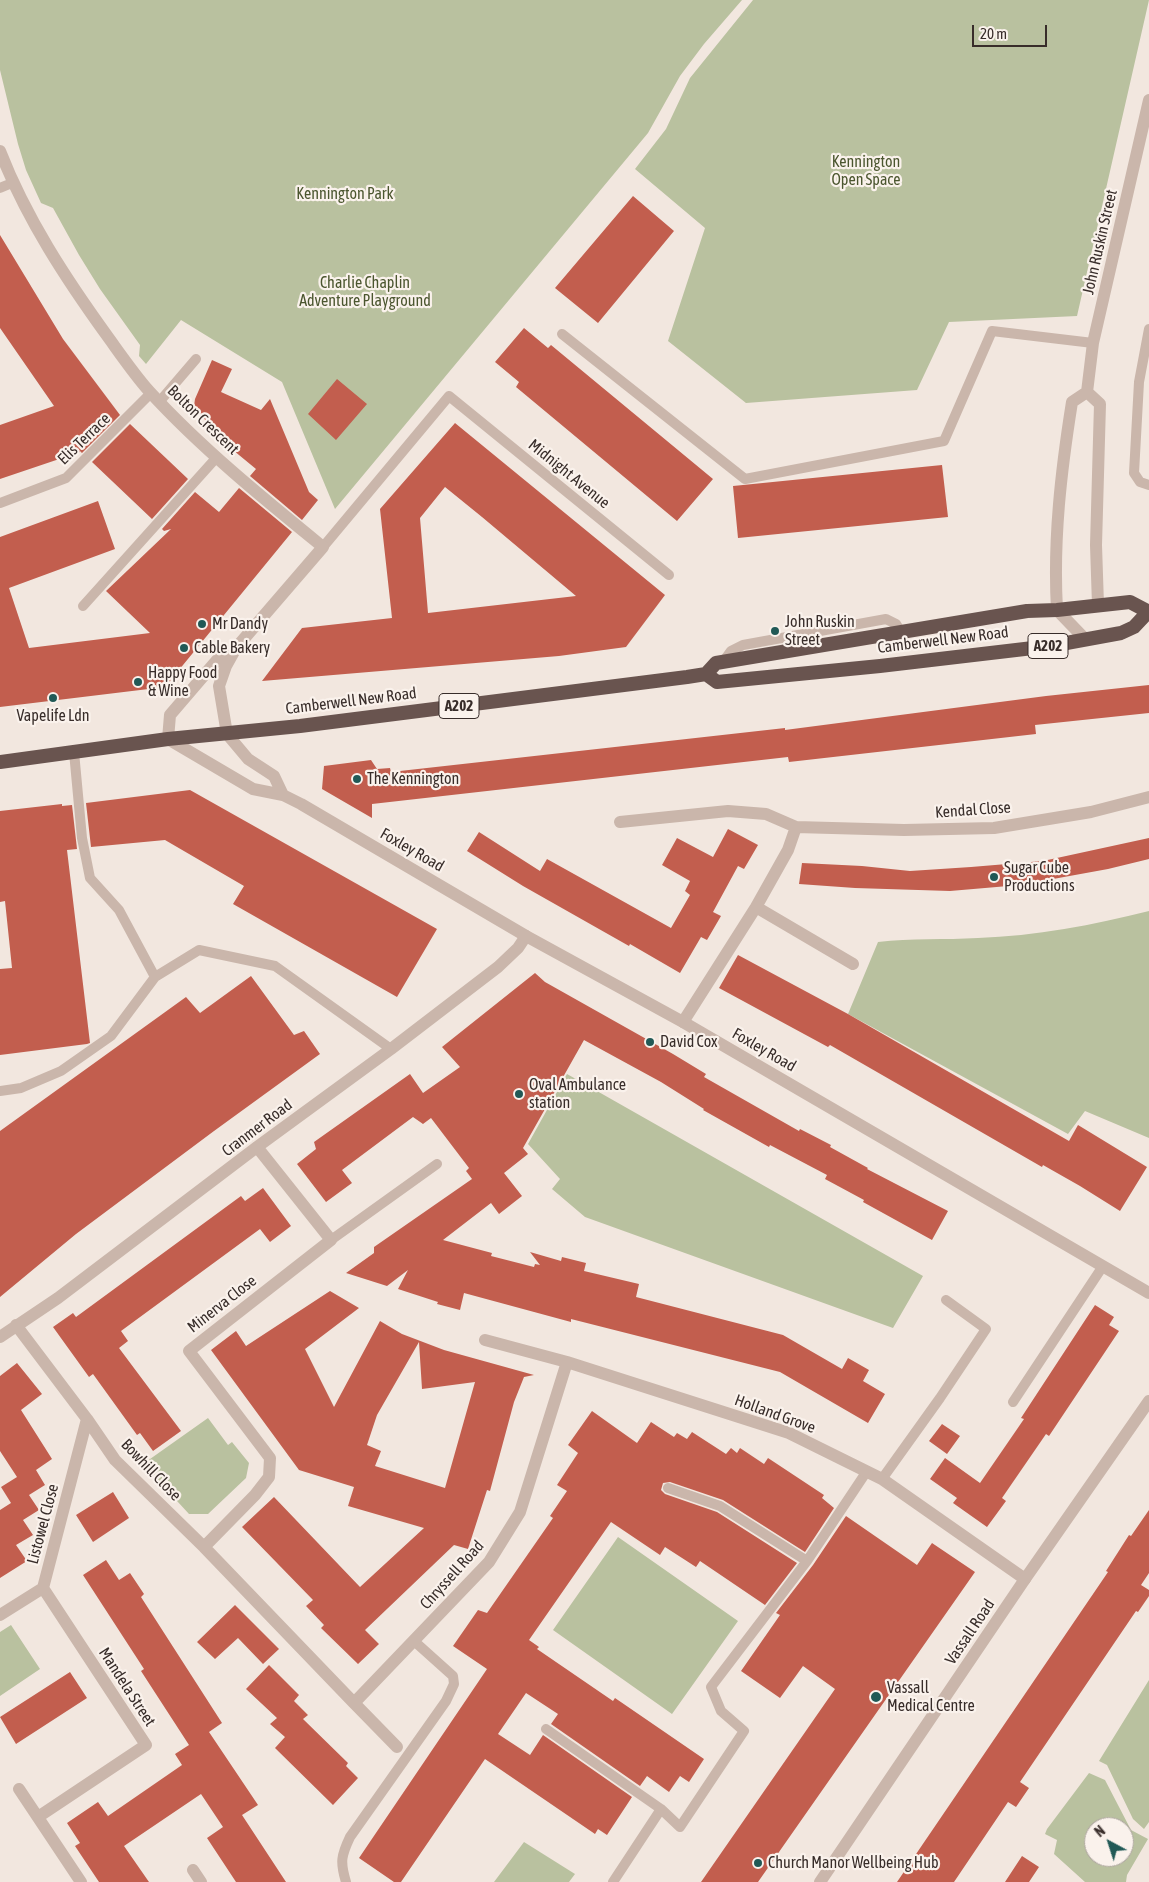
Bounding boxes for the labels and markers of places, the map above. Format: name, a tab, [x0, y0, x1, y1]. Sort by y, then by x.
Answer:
place label: John Ruskin Street	[785, 612, 855, 650]
place label: Mr Dandy	[212, 614, 268, 634]
marker: Mr Dandy	[196, 618, 208, 630]
marker: John Ruskin Street	[769, 625, 781, 637]
place label: Cable Bakery	[194, 638, 270, 658]
marker: Cable Bakery	[178, 642, 190, 654]
place label: Happy Food & Wine	[148, 663, 217, 701]
marker: Happy Food & Wine	[132, 676, 144, 688]
marker: Vapelife Ldn	[47, 692, 59, 704]
place label: Vapelife Ldn	[17, 706, 89, 726]
place label: The Kennington	[367, 769, 459, 789]
marker: The Kennington	[351, 773, 363, 785]
place label: Sugar Cube Productions	[1004, 858, 1075, 896]
marker: Sugar Cube Productions	[988, 871, 1000, 883]
place label: David Cox	[660, 1032, 717, 1052]
marker: David Cox	[644, 1036, 656, 1048]
place label: Oval Ambulance station	[529, 1075, 626, 1113]
marker: Oval Ambulance station	[513, 1088, 525, 1100]
place label: Vassall Medical Centre	[887, 1678, 975, 1716]
marker: Vassall Medical Centre	[869, 1690, 883, 1704]
place label: Church Manor Wellbeing Hub	[768, 1853, 938, 1873]
marker: Church Manor Wellbeing Hub	[752, 1857, 764, 1869]

